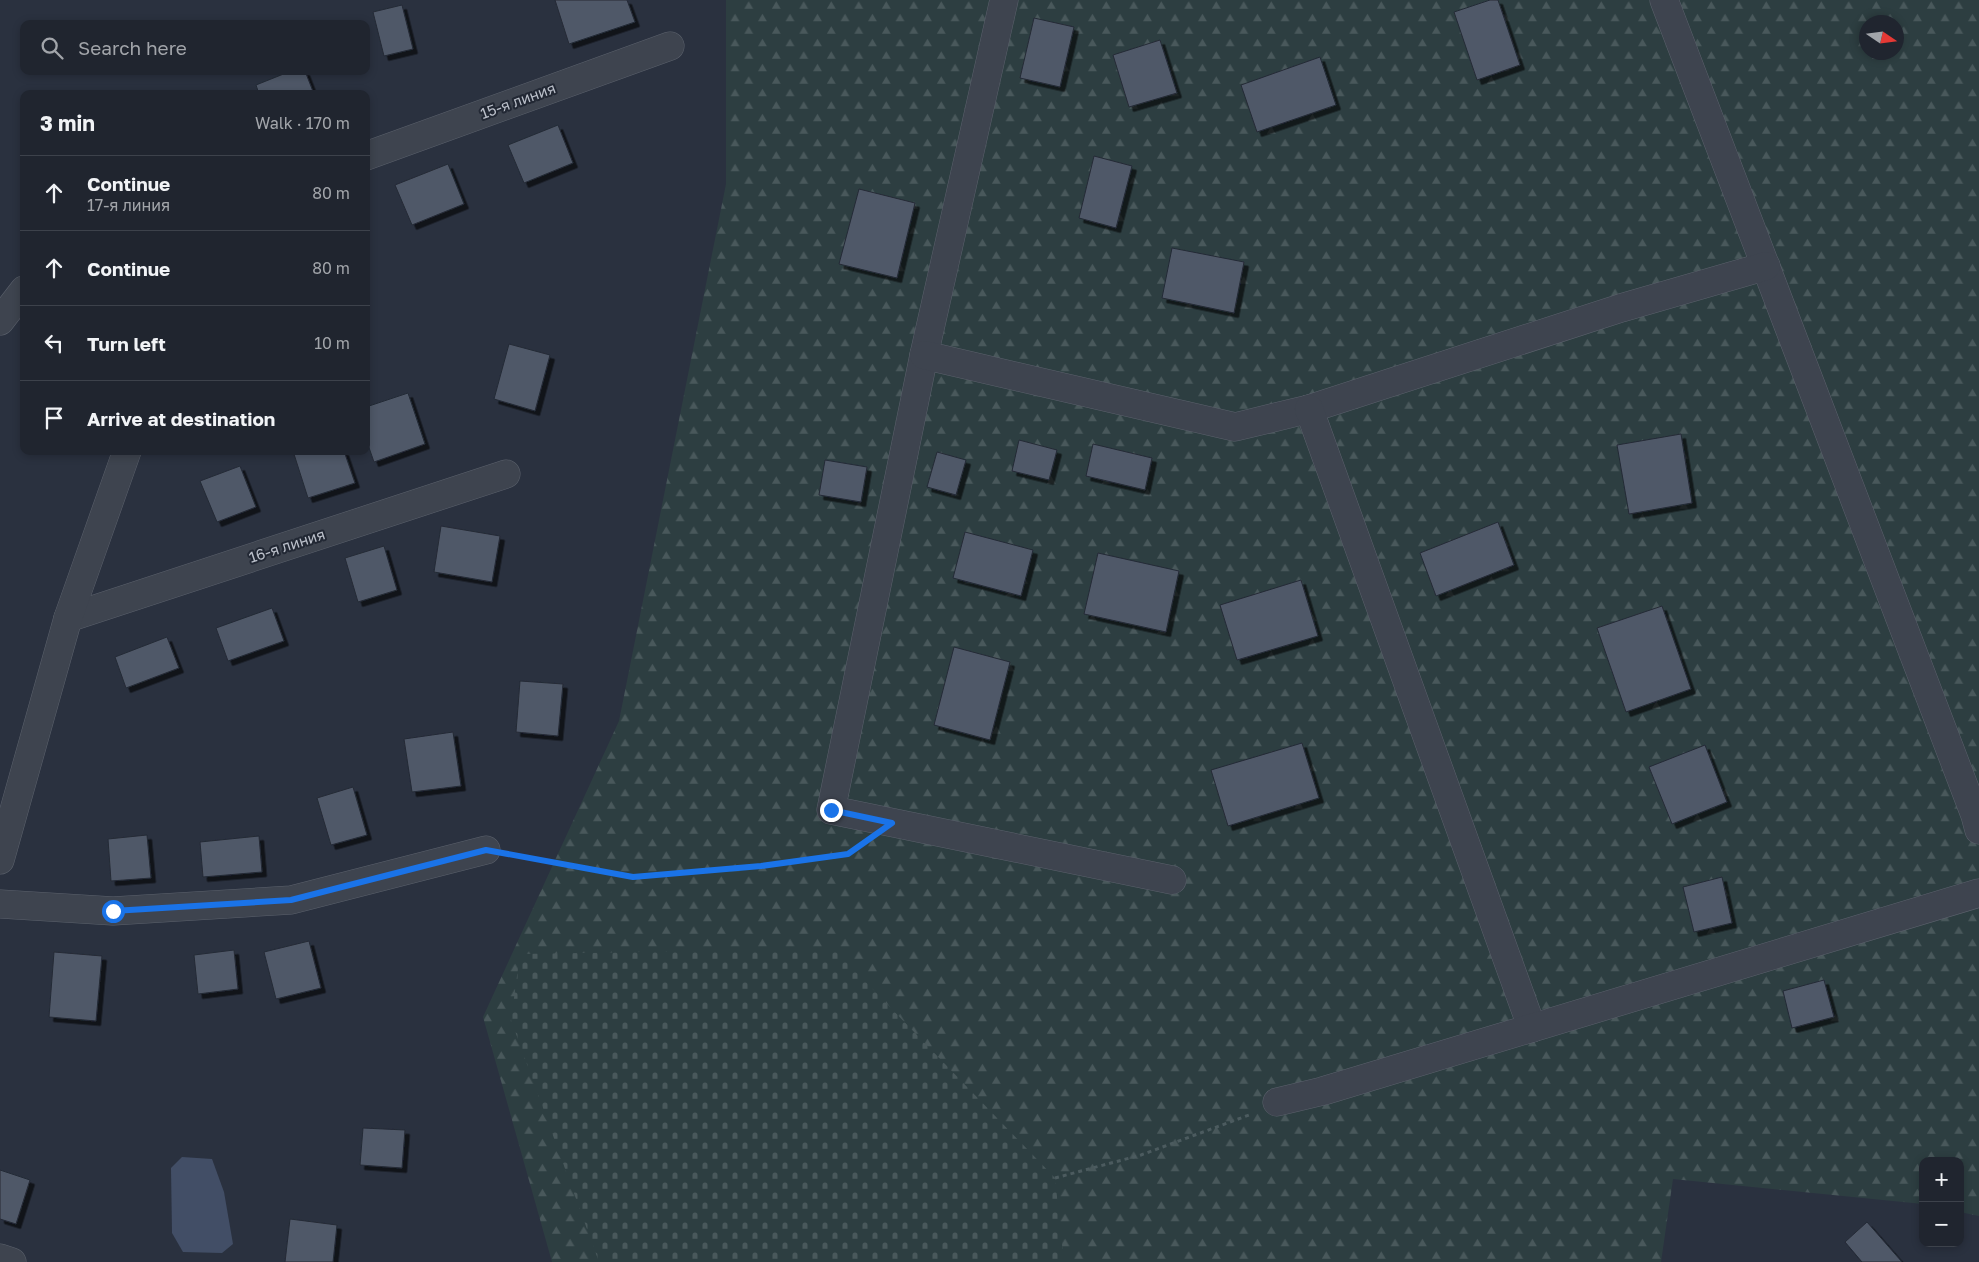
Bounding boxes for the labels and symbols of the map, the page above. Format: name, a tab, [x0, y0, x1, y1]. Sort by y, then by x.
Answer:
north arrow	[1859, 15, 1904, 60]
street label: 15-я линия	[478, 78, 558, 122]
street label: 16-я линия	[246, 524, 327, 566]
route end	[820, 799, 843, 822]
route start	[102, 900, 125, 923]

